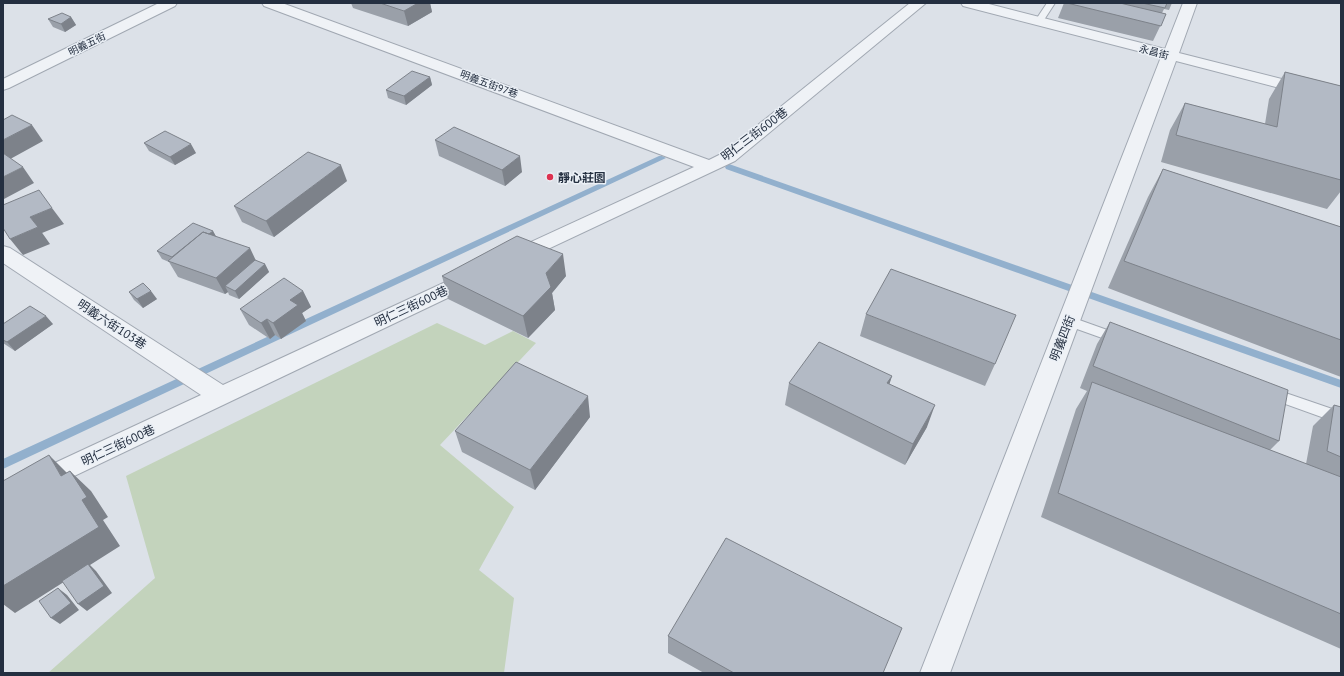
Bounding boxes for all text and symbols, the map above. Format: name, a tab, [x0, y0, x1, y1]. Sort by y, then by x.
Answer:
street label: 明義五街	[66, 29, 108, 59]
street label: 永昌街	[1138, 42, 1170, 62]
street label: 明義五街97巷	[458, 67, 520, 101]
street label: 明仁三街600巷	[718, 104, 790, 164]
place label: 靜心莊園	[558, 170, 606, 185]
marker: 靜心莊園	[545, 172, 555, 182]
street label: 明仁三街600巷	[372, 282, 450, 330]
street label: 明義六街103巷	[75, 296, 149, 352]
street label: 明義四街	[1046, 313, 1078, 363]
street label: 明仁三街600巷	[79, 421, 157, 469]

